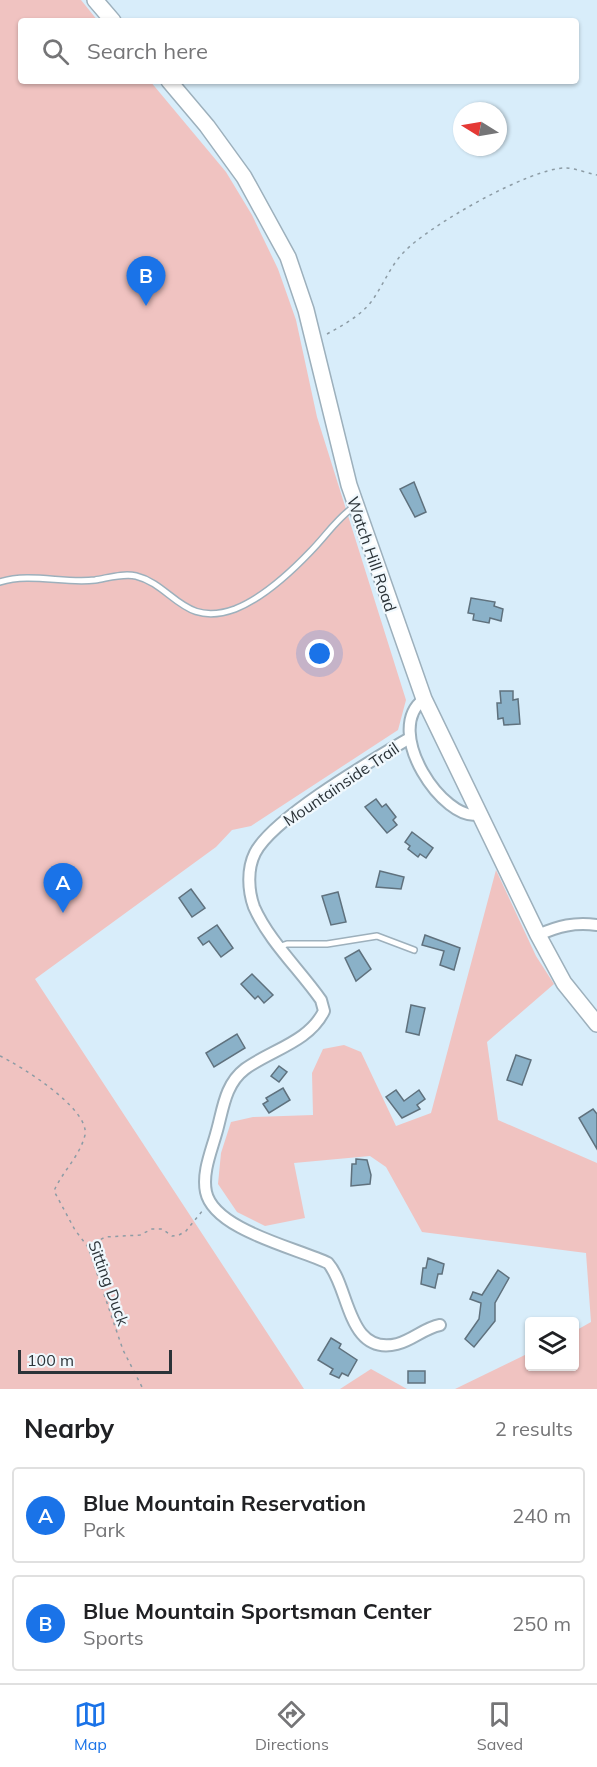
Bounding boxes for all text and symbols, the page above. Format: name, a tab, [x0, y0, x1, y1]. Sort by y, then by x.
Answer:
search box	[18, 18, 579, 84]
icon: search	[39, 35, 72, 68]
text: Search here	[87, 37, 208, 65]
north arrow	[453, 102, 507, 156]
pin: B	[126, 256, 166, 306]
street label: Watch Hill Road	[343, 494, 401, 614]
your location	[305, 639, 334, 668]
street label: Mountainside Trail	[279, 738, 403, 830]
pin: A	[44, 864, 82, 913]
street label: Sitting Duck	[84, 1238, 134, 1329]
map controls	[525, 1317, 579, 1371]
button: layers	[525, 1317, 579, 1371]
scale bar	[18, 1347, 172, 1374]
text: 100 m	[27, 1350, 74, 1370]
text: Nearby	[24, 1412, 114, 1445]
text: 2 results	[495, 1416, 573, 1441]
text: Blue Mountain Reservation	[83, 1489, 366, 1517]
text: A	[38, 1503, 53, 1528]
text: 240 m	[512, 1503, 571, 1528]
text: Park	[83, 1517, 125, 1542]
text: Blue Mountain Sportsman Center	[83, 1597, 431, 1625]
text: B	[39, 1611, 52, 1636]
text: 250 m	[512, 1611, 571, 1636]
text: Sports	[83, 1625, 144, 1650]
tab: Map	[74, 1698, 107, 1754]
tab: Directions	[255, 1698, 329, 1754]
tab: Saved	[477, 1698, 523, 1754]

